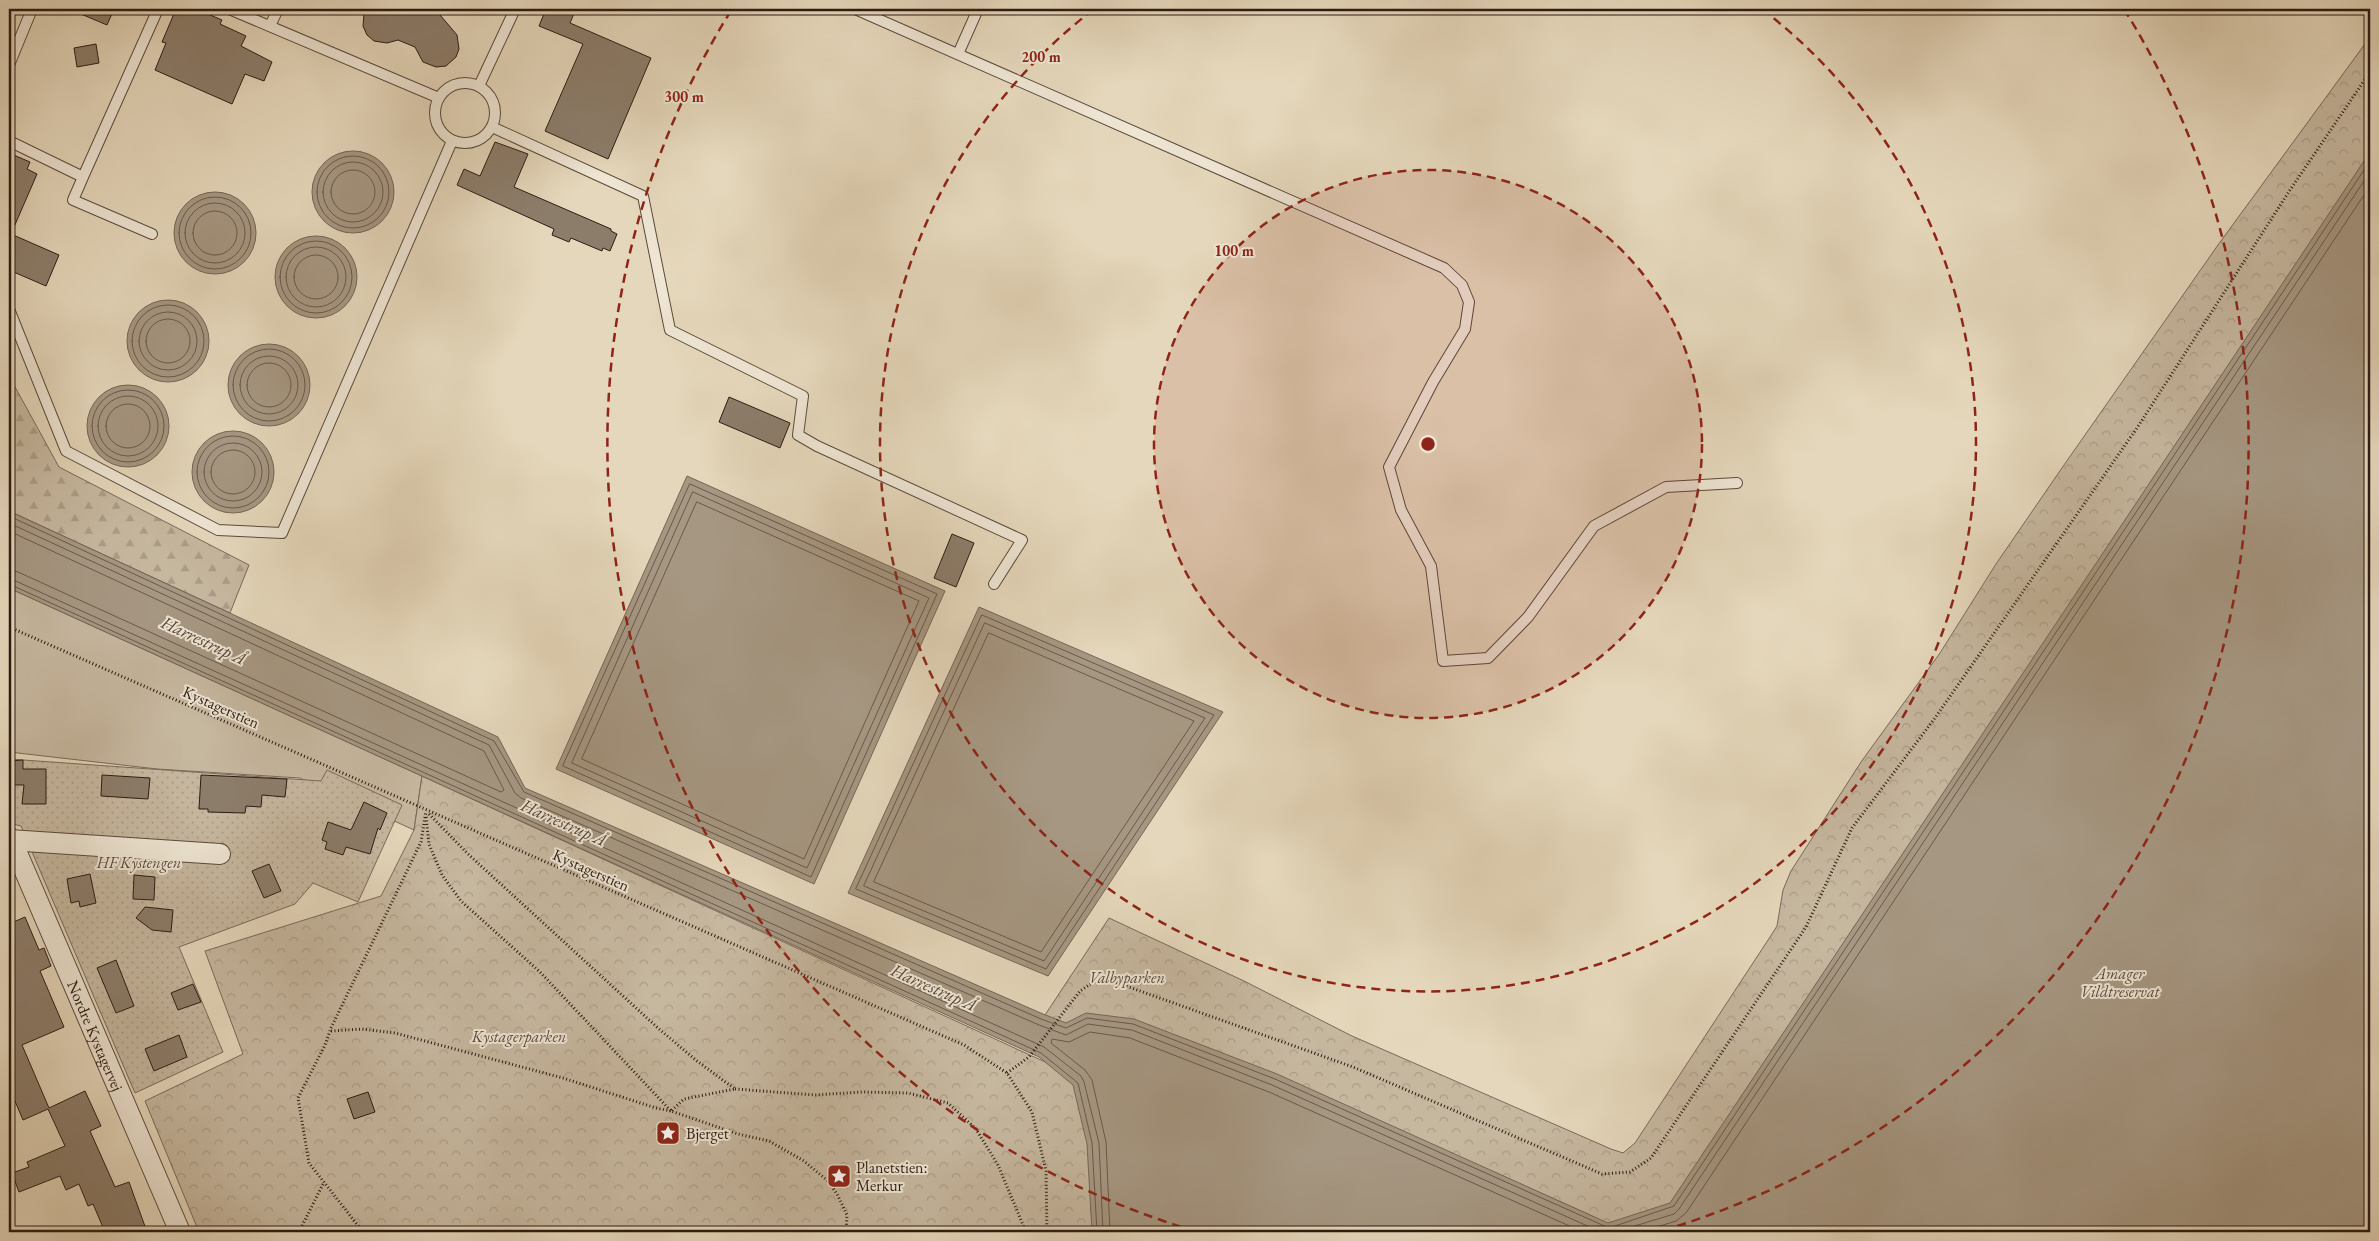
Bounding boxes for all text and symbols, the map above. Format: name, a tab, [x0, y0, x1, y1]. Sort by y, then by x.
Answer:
text: 200 m	[1021, 47, 1061, 66]
text: 300 m	[664, 87, 704, 106]
text: 100 m	[1214, 241, 1254, 260]
centre of rings	[1419, 435, 1437, 453]
water label: Harrestrup Å	[157, 610, 251, 671]
street label: Kystagerstien	[179, 681, 263, 733]
water label: Harrestrup Å	[516, 793, 611, 852]
street label: Kystagerstien	[549, 844, 633, 896]
park label: HF Kystengen	[96, 852, 181, 873]
water label: Harrestrup Å	[886, 958, 981, 1017]
park label: Amager Vildtreservat	[2081, 963, 2161, 1002]
park label: Valbyparken	[1089, 967, 1165, 988]
street label: Nordre Kystagervej	[62, 977, 129, 1094]
park label: Kystagerparken	[471, 1026, 566, 1047]
place icon: Bjerget	[655, 1120, 681, 1146]
place label: Bjerget	[686, 1123, 729, 1144]
place label: Planetstien: Merkur	[856, 1157, 928, 1196]
place icon: Planetstien: Merkur	[826, 1163, 852, 1189]

